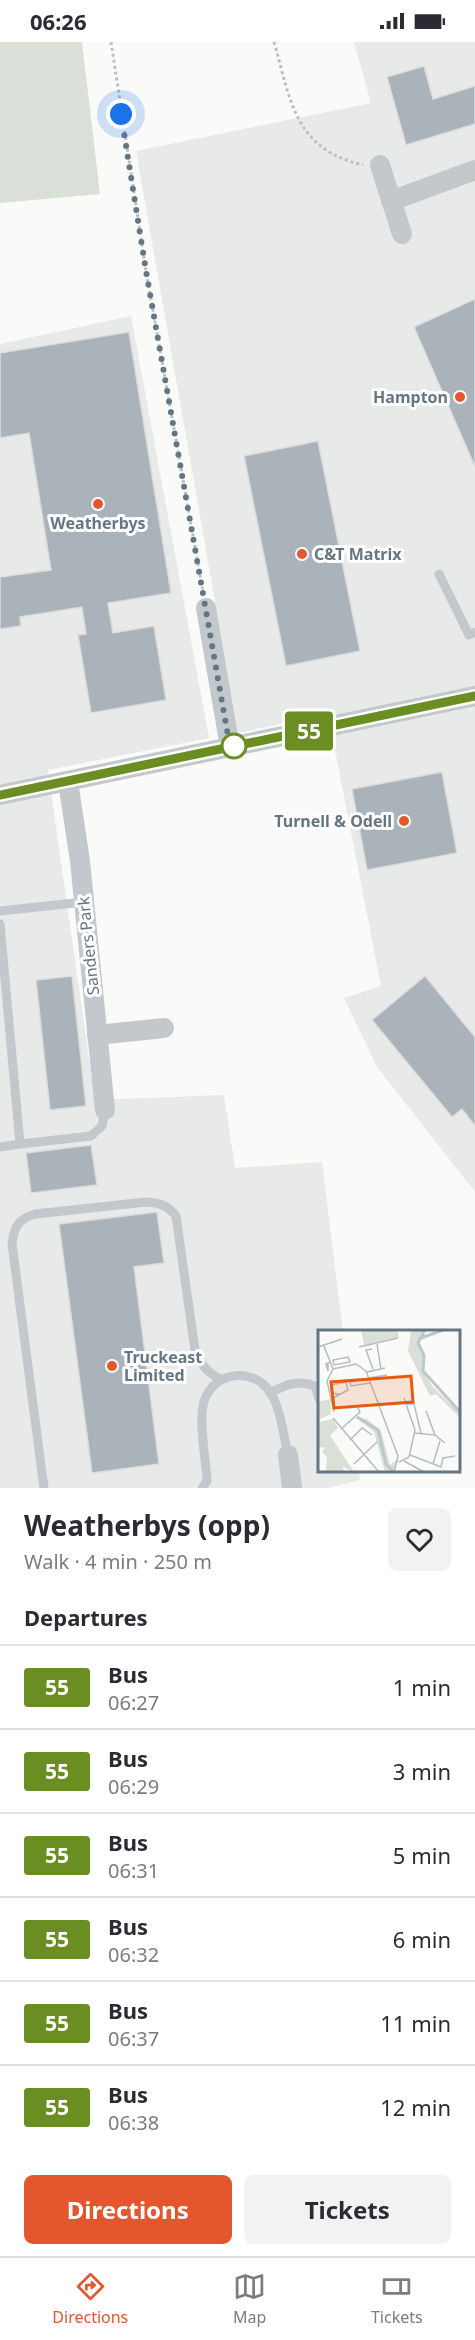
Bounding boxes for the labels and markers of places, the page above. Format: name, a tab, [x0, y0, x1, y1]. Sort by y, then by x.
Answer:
place label: Hampton	[373, 386, 448, 408]
marker: Hampton	[453, 390, 467, 404]
marker: Weatherbys	[91, 497, 105, 511]
place label: Weatherbys	[50, 512, 146, 534]
place label: C&T Matrix	[314, 543, 402, 565]
marker: C&T Matrix	[295, 547, 309, 561]
unlabelled marker	[221, 733, 247, 759]
place label: Turnell & Odell	[274, 810, 392, 832]
marker: Turnell & Odell	[397, 814, 411, 828]
place label: Truckeast Limited	[124, 1346, 202, 1386]
marker: Truckeast Limited	[105, 1359, 119, 1373]

